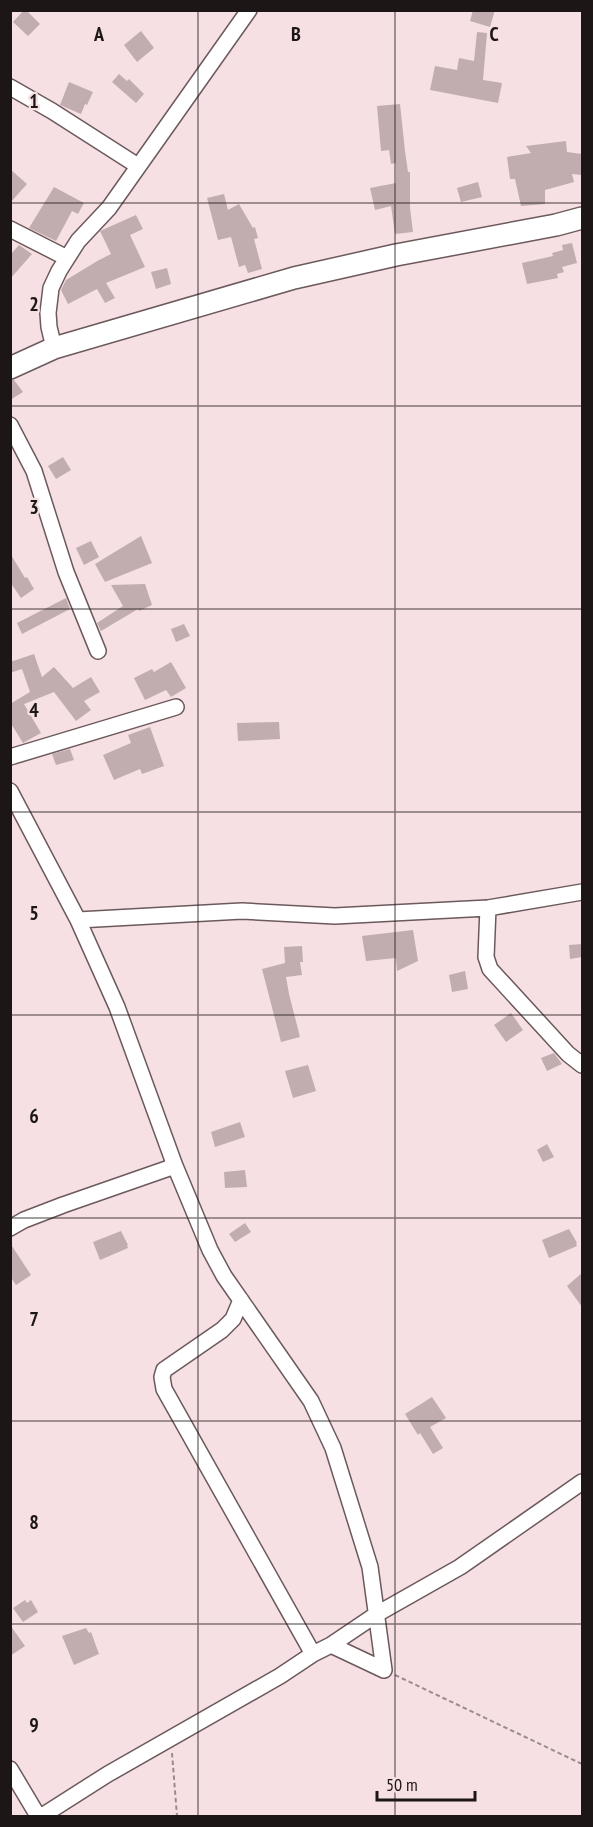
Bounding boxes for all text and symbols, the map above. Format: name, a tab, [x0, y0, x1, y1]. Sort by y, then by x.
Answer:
text: A	[93, 21, 105, 47]
text: B	[291, 21, 301, 47]
text: C	[489, 21, 499, 47]
text: 1	[29, 88, 39, 114]
text: 2	[29, 291, 39, 317]
text: 3	[29, 494, 39, 520]
text: 4	[29, 697, 39, 723]
text: 5	[29, 900, 39, 926]
text: 6	[29, 1103, 39, 1129]
text: 7	[29, 1306, 39, 1332]
text: 8	[29, 1509, 39, 1535]
text: 9	[29, 1712, 39, 1738]
scale bar	[377, 1764, 474, 1802]
text: 50 m	[386, 1773, 418, 1796]

